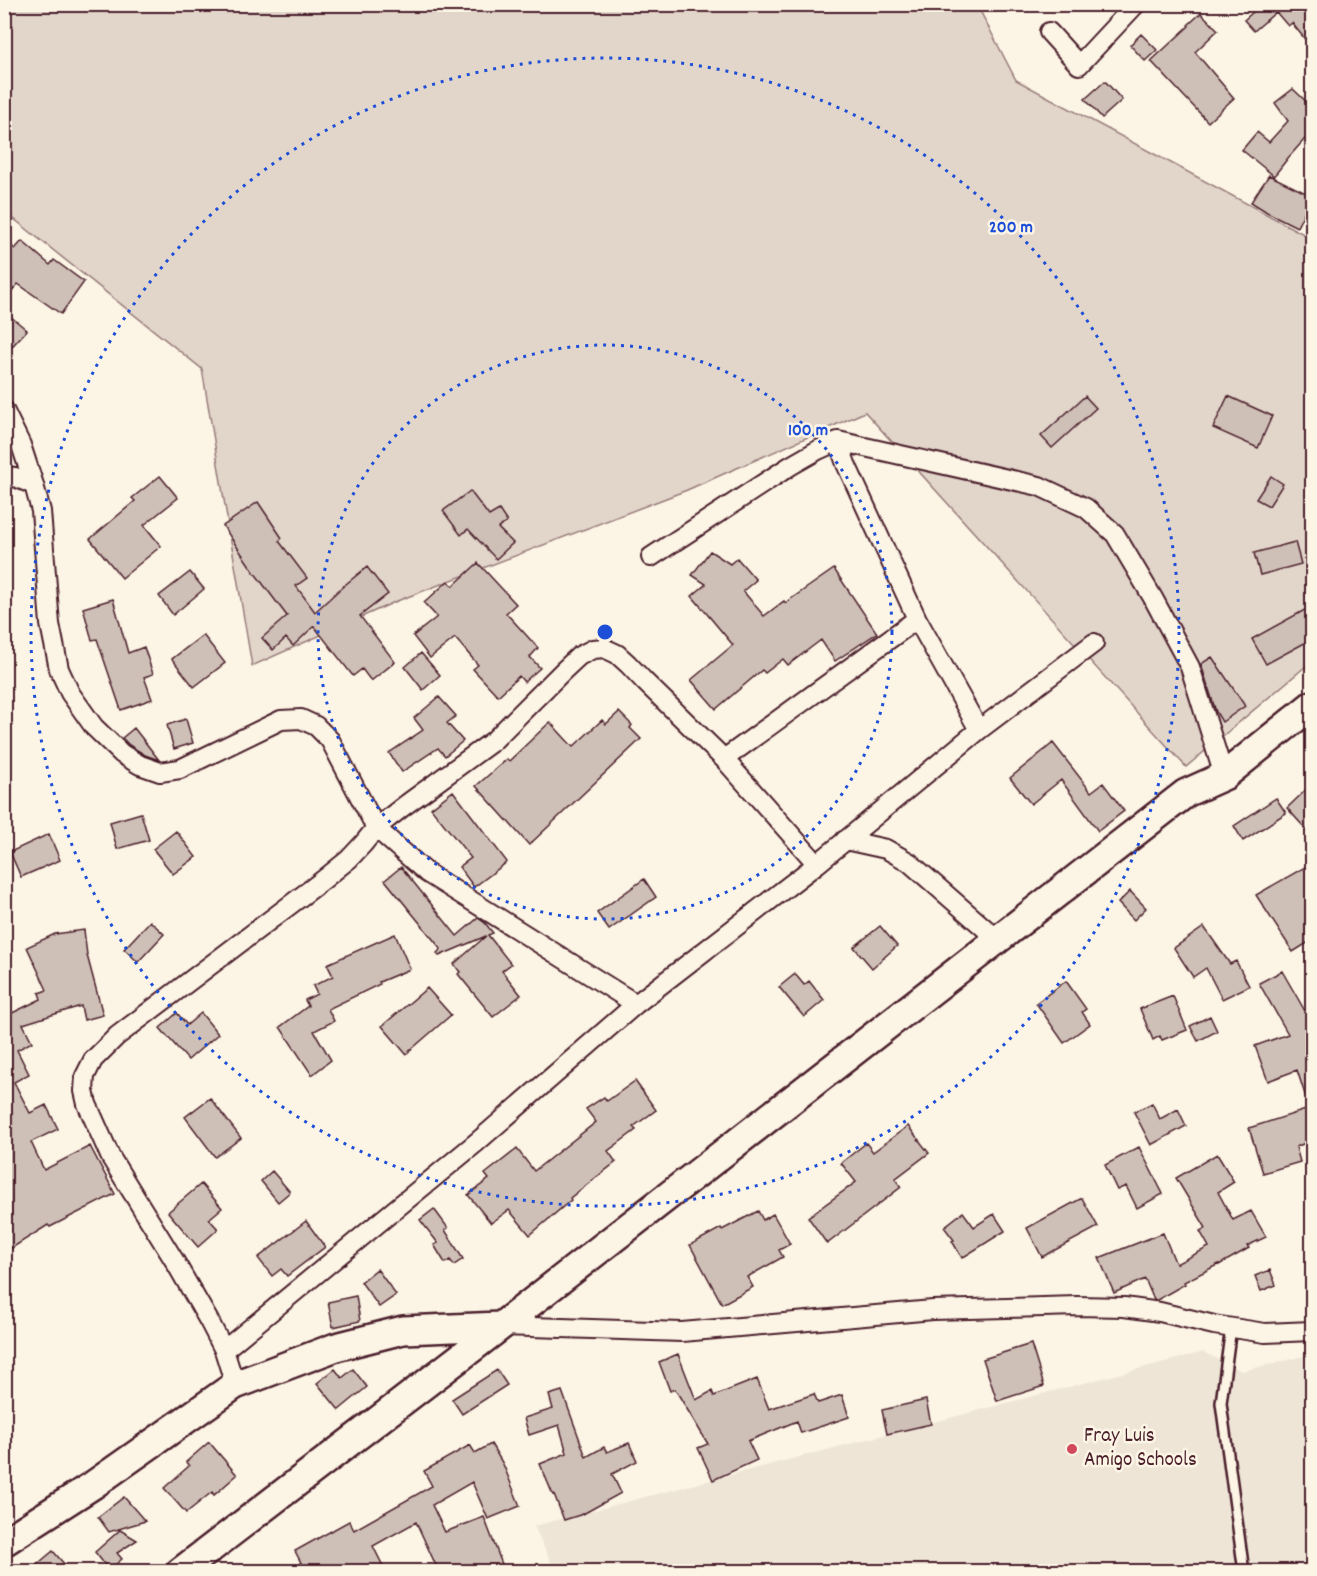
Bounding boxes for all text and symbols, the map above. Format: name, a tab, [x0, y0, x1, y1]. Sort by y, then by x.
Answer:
text: 200 m	[989, 216, 1033, 241]
text: 100 m	[788, 419, 828, 444]
centre of rings	[595, 622, 615, 642]
place label: Fray Luis Amigo Schools	[1084, 1422, 1197, 1476]
marker: Fray Luis Amigo Schools	[1065, 1442, 1079, 1456]

